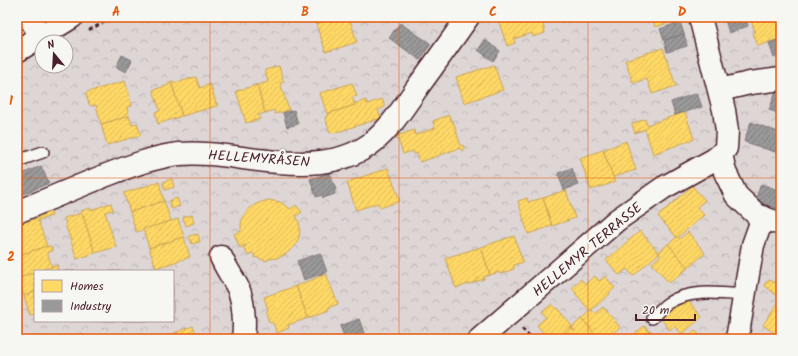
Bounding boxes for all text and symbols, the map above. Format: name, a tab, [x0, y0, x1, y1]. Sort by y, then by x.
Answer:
text: A	[112, 2, 120, 23]
text: B	[301, 2, 309, 23]
text: C	[489, 2, 497, 23]
text: D	[678, 2, 687, 23]
north arrow	[34, 34, 74, 74]
text: N	[45, 36, 57, 55]
text: 1	[9, 91, 13, 112]
street label: HELLEMYRÅSEN	[207, 144, 311, 174]
street label: HELLEMYR TERRASSE	[528, 197, 648, 302]
text: 2	[7, 247, 15, 268]
legend	[34, 270, 174, 322]
text: Homes	[70, 277, 104, 296]
scale bar	[636, 296, 695, 322]
text: Industry	[70, 297, 112, 316]
text: 20 m	[642, 301, 670, 320]

